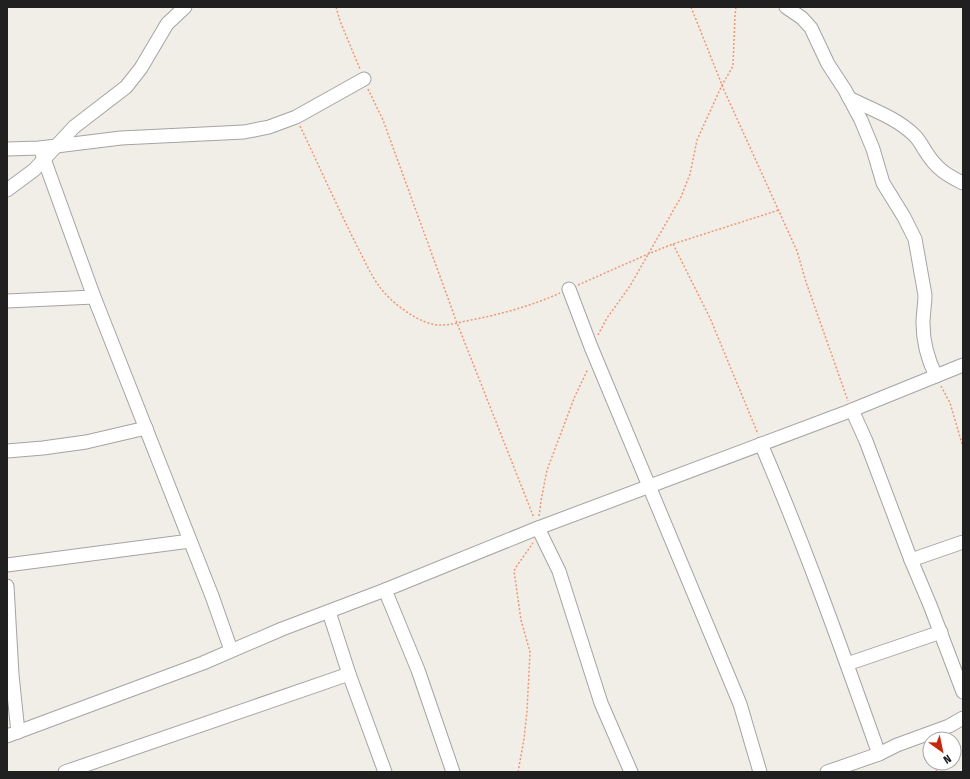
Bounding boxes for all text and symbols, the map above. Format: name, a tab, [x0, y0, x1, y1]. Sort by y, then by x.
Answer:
north arrow	[922, 731, 962, 771]
text: N	[941, 752, 953, 766]

